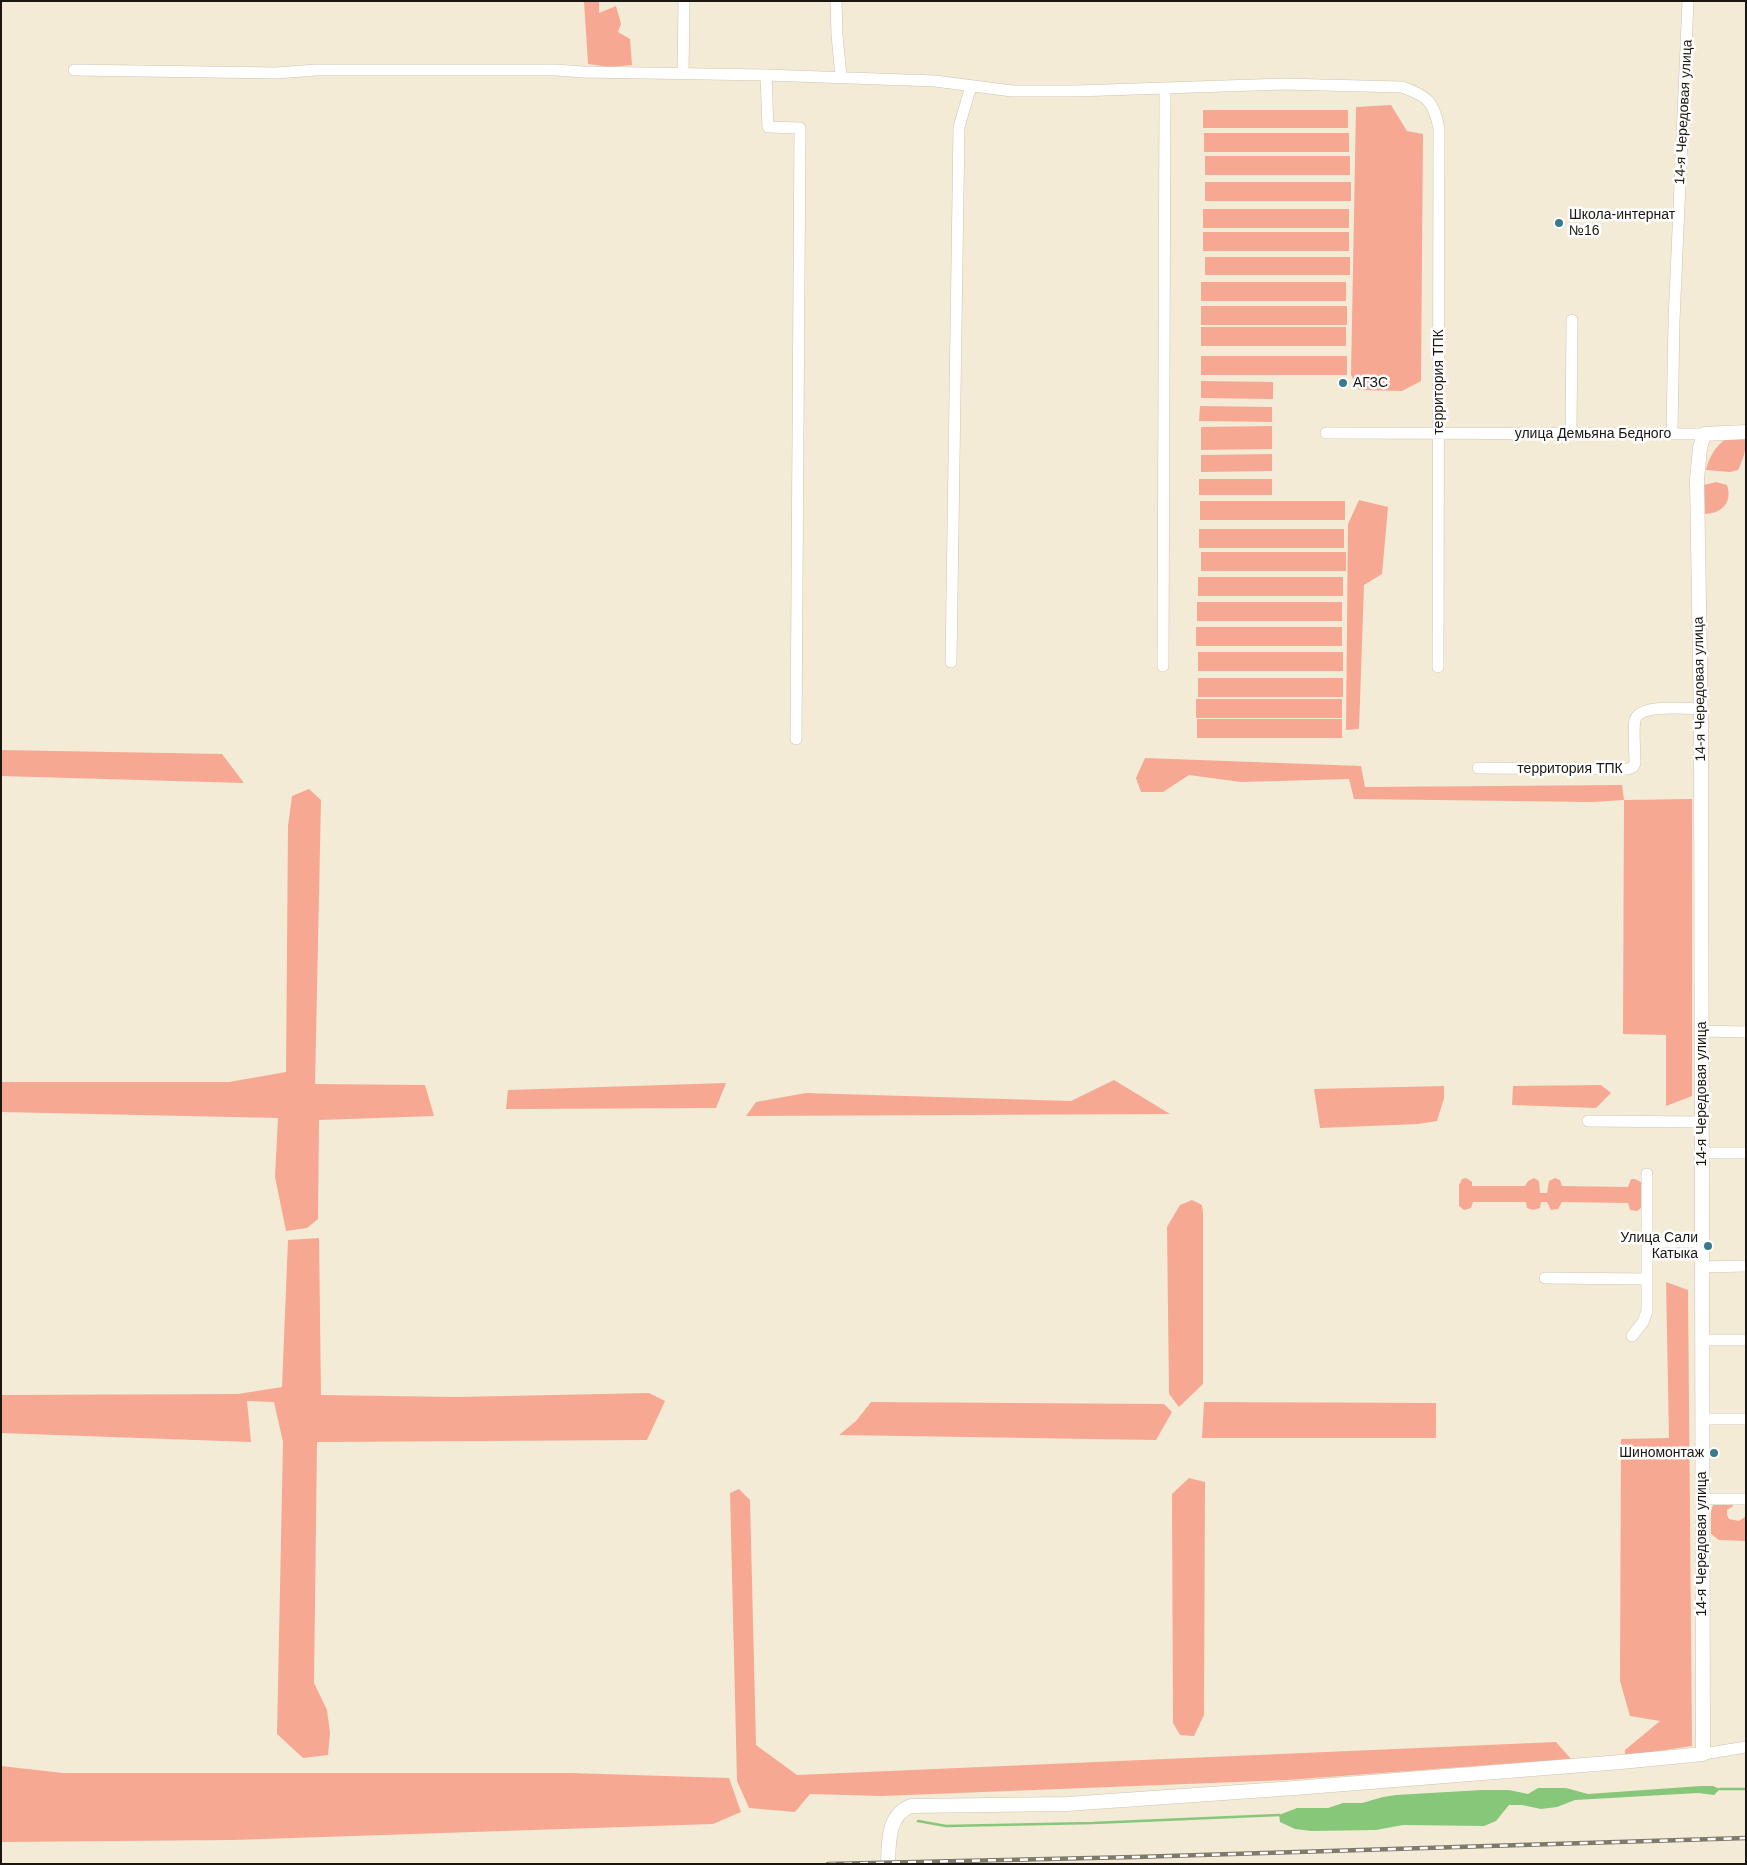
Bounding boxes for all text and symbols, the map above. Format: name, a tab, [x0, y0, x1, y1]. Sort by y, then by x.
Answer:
street label: 14-я Чередовая улица	[1672, 39, 1696, 185]
place label: Школа-интернат №16	[1569, 207, 1675, 240]
marker: Школа-интернат №16	[1553, 217, 1565, 229]
street label: территория ТПК	[1431, 329, 1447, 435]
place label: АГЗС	[1353, 375, 1388, 391]
marker: АГЗС	[1337, 377, 1349, 389]
street label: улица Демьяна Бедного	[1515, 426, 1671, 442]
street label: 14-я Чередовая улица	[1690, 616, 1710, 762]
street label: территория ТПК	[1517, 761, 1623, 777]
street label: 14-я Чередовая улица	[1694, 1021, 1710, 1167]
place label: Улица Сали Катыка	[1620, 1230, 1698, 1262]
marker: Улица Сали Катыка	[1702, 1240, 1714, 1252]
place label: Шиномонтаж	[1619, 1445, 1704, 1461]
marker: Шиномонтаж	[1708, 1447, 1720, 1459]
street label: 14-я Чередовая улица	[1694, 1471, 1710, 1617]

